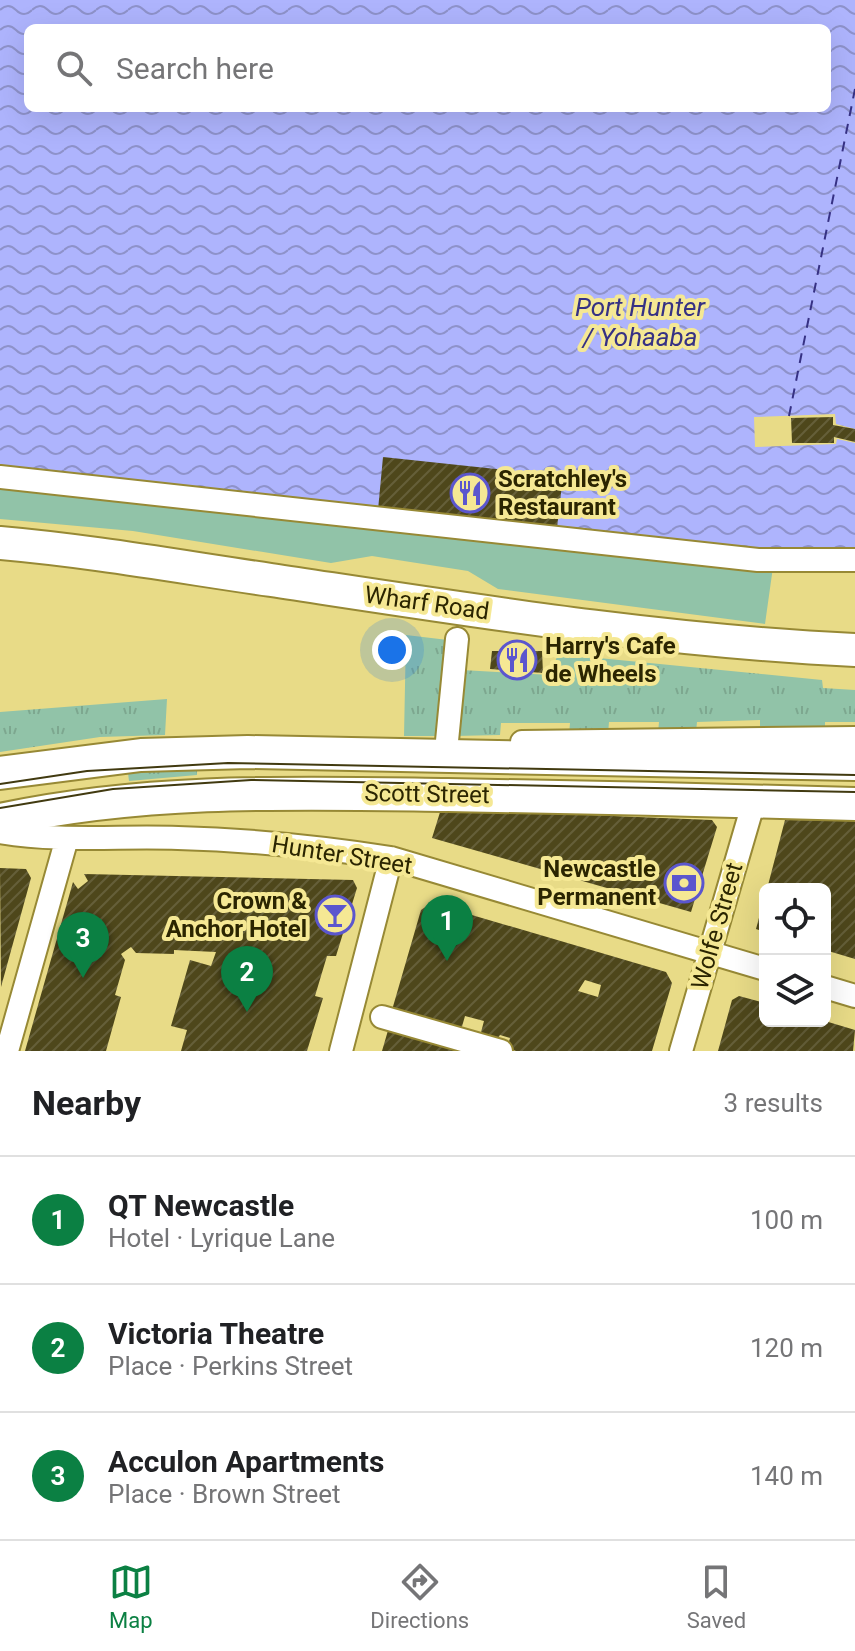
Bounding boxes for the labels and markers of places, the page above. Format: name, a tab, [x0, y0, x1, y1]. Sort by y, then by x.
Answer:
place label: Scratchley's Restaurant	[498, 465, 627, 521]
restaurant icon: Scratchley's Restaurant	[449, 472, 491, 514]
place label: Harry's Cafe de Wheels	[545, 632, 676, 688]
restaurant icon: Harry's Cafe de Wheels	[496, 639, 538, 681]
place label: Newcastle Permanent	[537, 855, 656, 911]
bank icon: Newcastle Permanent	[663, 862, 705, 904]
place label: Crown & Anchor Hotel	[166, 887, 307, 943]
bar icon: Crown & Anchor Hotel	[314, 894, 356, 936]
pin: 1	[421, 895, 473, 961]
pin: 3	[57, 912, 109, 978]
pin: 2	[221, 946, 273, 1012]

